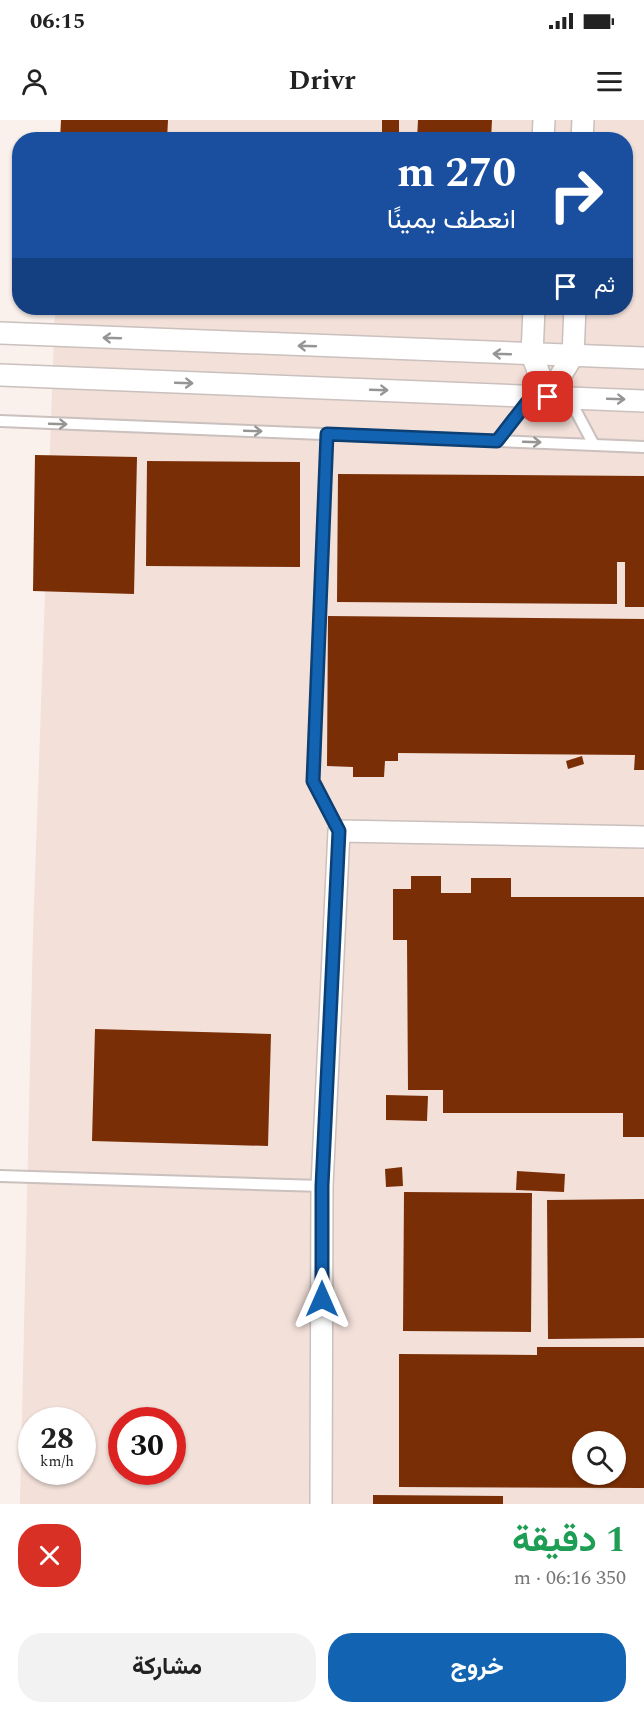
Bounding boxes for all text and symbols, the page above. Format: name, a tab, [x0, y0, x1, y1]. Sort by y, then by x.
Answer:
text: 06:15	[30, 5, 85, 38]
text: Drivr	[289, 60, 355, 102]
icon: person	[18, 65, 51, 98]
icon: menu	[593, 65, 626, 98]
text: 270 m	[397, 142, 516, 205]
icon: right	[537, 156, 615, 234]
text: انعطف يمينًا	[387, 199, 516, 241]
text: ثم	[594, 269, 615, 302]
icon: arrive	[549, 270, 582, 303]
one-way arrow	[102, 332, 122, 343]
one-way arrow	[297, 340, 317, 351]
one-way arrow	[492, 348, 512, 359]
pin	[522, 371, 573, 422]
one-way arrow	[174, 377, 194, 388]
icon: arrive	[531, 380, 564, 413]
one-way arrow	[369, 385, 389, 396]
one-way arrow	[606, 394, 626, 405]
one-way arrow	[48, 418, 68, 429]
one-way arrow	[243, 426, 263, 437]
one-way arrow	[522, 437, 542, 448]
position arrow	[290, 1267, 354, 1331]
speed limit sign: 30	[108, 1407, 186, 1485]
text: 28	[40, 1416, 74, 1462]
map controls	[572, 1431, 626, 1485]
button: search	[572, 1431, 626, 1485]
text: km/h	[40, 1450, 74, 1473]
text: 1 دقيقة	[512, 1513, 626, 1568]
button: close	[18, 1524, 81, 1587]
text: 350 m · 06:16	[514, 1563, 626, 1593]
button: مشاركة	[18, 1633, 316, 1702]
button: خروج	[328, 1633, 626, 1702]

